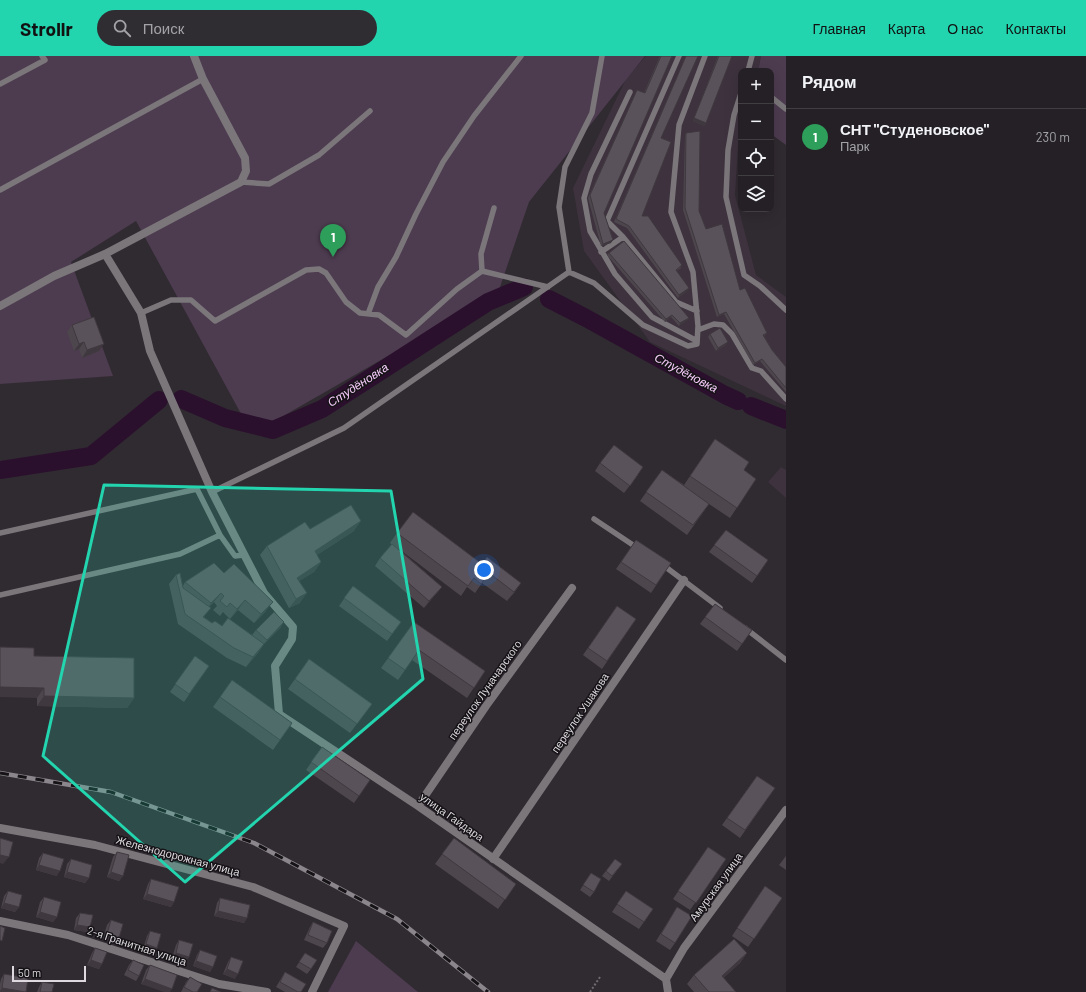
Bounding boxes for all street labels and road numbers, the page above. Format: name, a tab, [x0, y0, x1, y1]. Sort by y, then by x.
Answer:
street label: переулок Луначарского	[445, 638, 524, 742]
street label: переулок Ушакова	[548, 670, 612, 755]
street label: улица Гайдара	[418, 790, 487, 844]
street label: Железнодорожная улица	[115, 833, 242, 879]
street label: Амурская улица	[686, 849, 745, 924]
street label: 2-я Гранитная улица	[86, 923, 189, 968]

